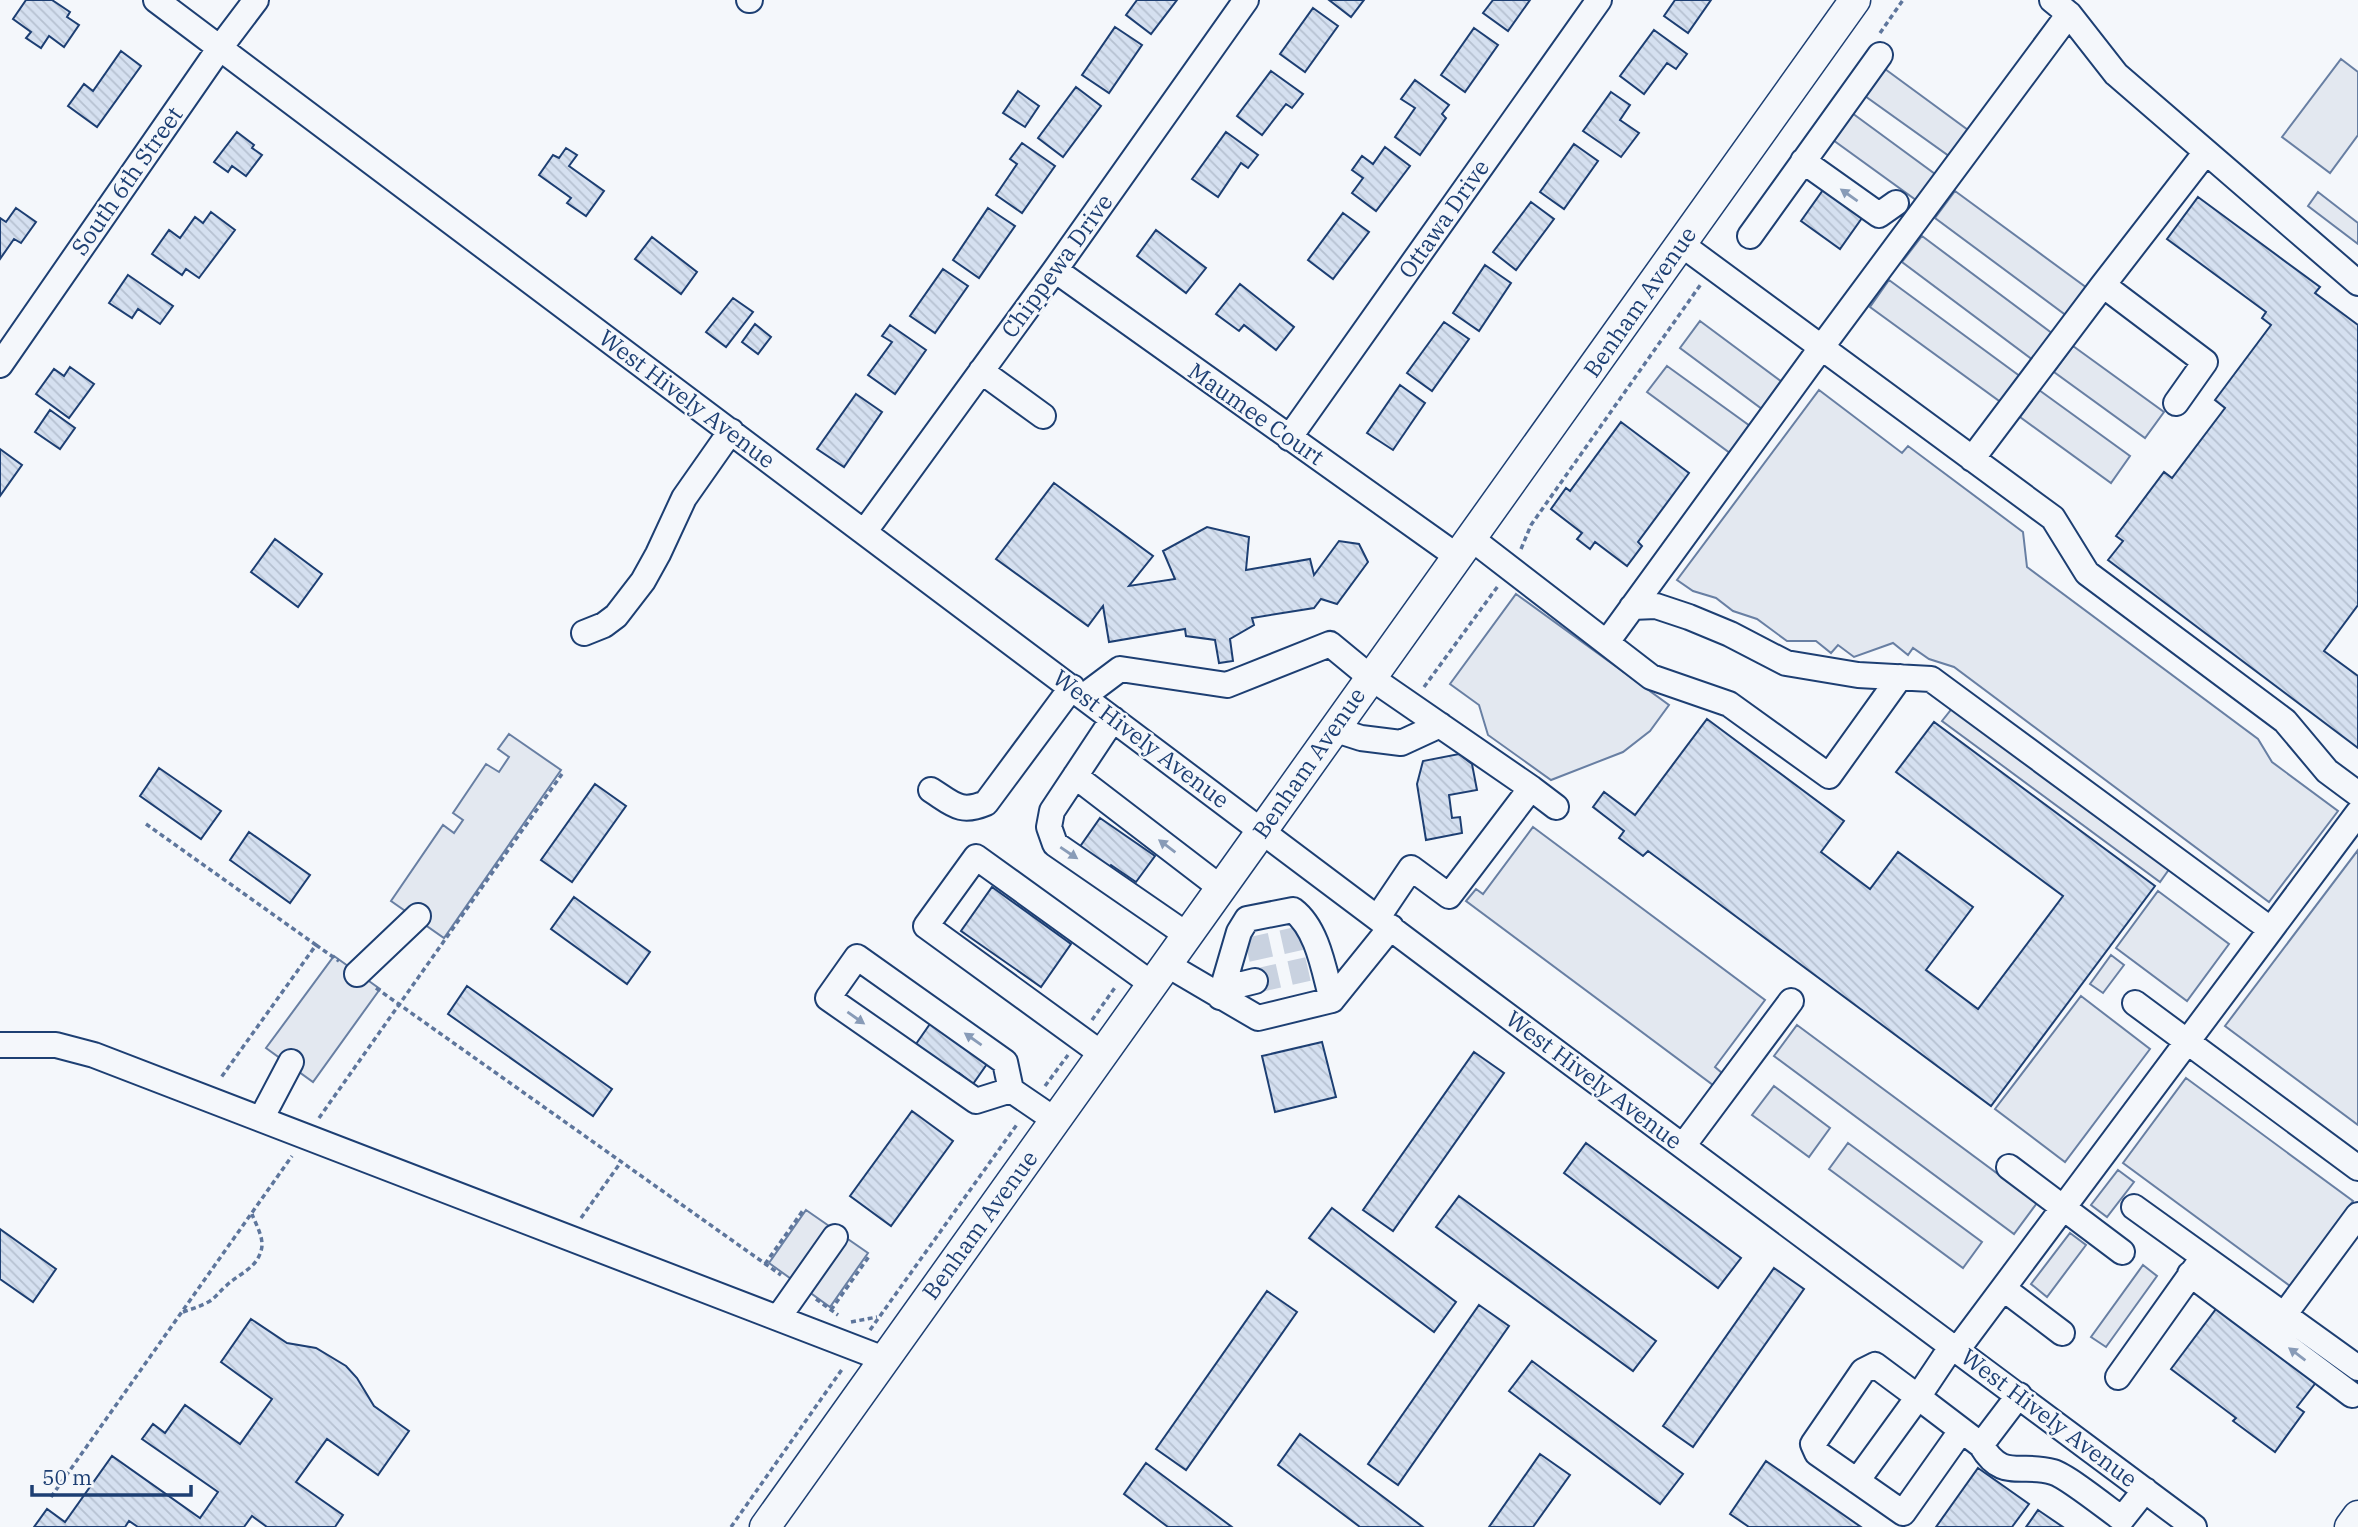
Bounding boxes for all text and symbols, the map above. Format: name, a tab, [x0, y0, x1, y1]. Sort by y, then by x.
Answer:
street label: South 6th Street	[64, 100, 189, 261]
street label: Ottawa Drive	[1391, 153, 1495, 284]
street label: Chippewa Drive	[994, 187, 1119, 343]
one-way arrow	[1840, 188, 1858, 202]
street label: Benham Avenue	[1576, 220, 1702, 383]
street label: West Hively Avenue	[593, 322, 782, 474]
street label: Maumee Court	[1183, 355, 1330, 471]
street label: West Hively Avenue	[1047, 662, 1236, 814]
street label: Benham Avenue	[1245, 681, 1371, 844]
one-way arrow	[1158, 839, 1176, 854]
one-way arrow	[1060, 846, 1078, 860]
street label: West Hively Avenue	[1500, 1003, 1689, 1155]
one-way arrow	[847, 1011, 865, 1025]
one-way arrow	[964, 1032, 982, 1046]
street label: Benham Avenue	[915, 1144, 1043, 1305]
street label: West Hively Avenue	[1955, 1341, 2144, 1493]
one-way arrow	[2288, 1347, 2307, 1361]
scale bar	[32, 1454, 191, 1498]
text: 50 m	[42, 1463, 92, 1491]

